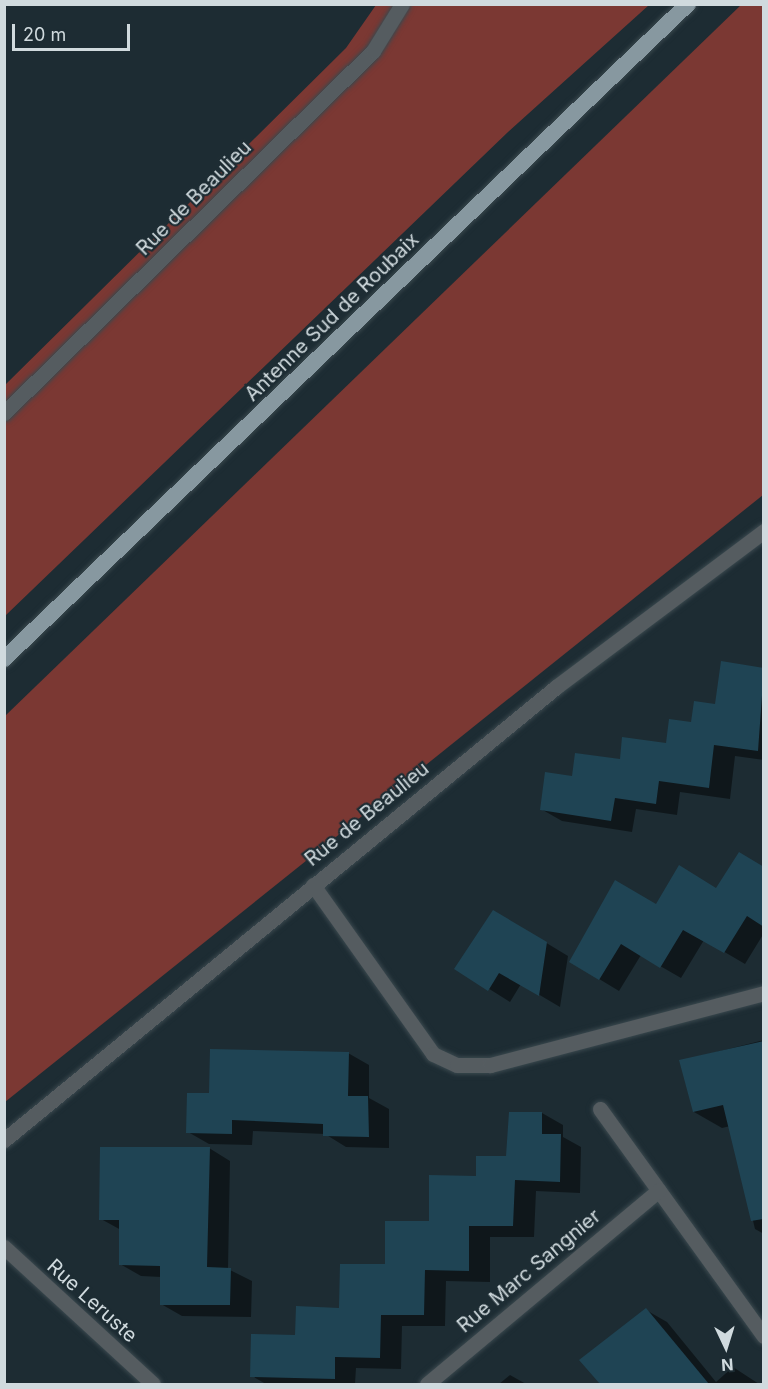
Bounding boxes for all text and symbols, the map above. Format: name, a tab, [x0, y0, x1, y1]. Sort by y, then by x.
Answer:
scale bar	[15, 12, 134, 50]
text: 20 m	[23, 24, 66, 45]
street label: Rue de Beaulieu	[132, 136, 256, 260]
street label: Antenne Sud de Roubaix	[240, 228, 424, 406]
street label: Rue de Beaulieu	[300, 757, 434, 871]
street label: Rue Marc Sangnier	[453, 1204, 605, 1338]
street label: Rue Leruste	[42, 1254, 142, 1348]
north arrow	[696, 1317, 756, 1377]
text: N	[720, 1355, 734, 1375]

